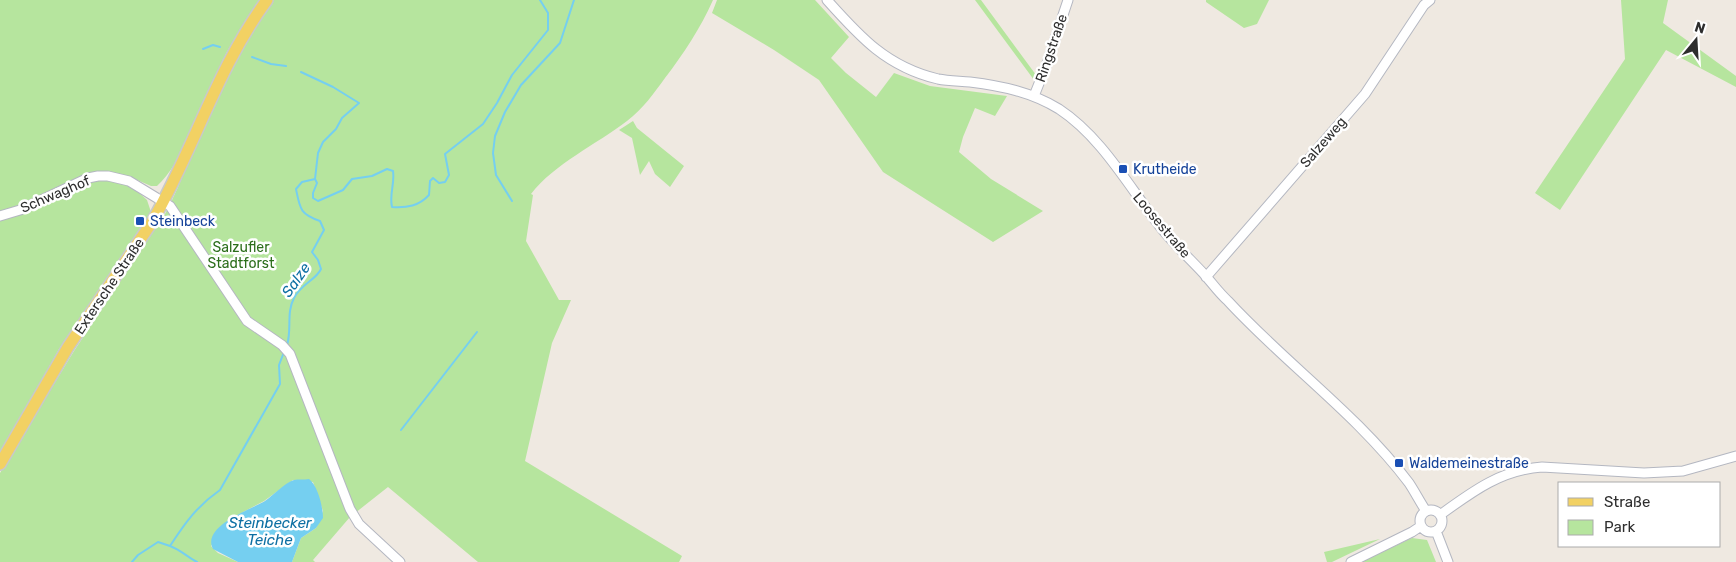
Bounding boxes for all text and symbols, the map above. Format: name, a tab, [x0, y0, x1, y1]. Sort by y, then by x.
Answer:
street label: Ringstraße	[1032, 12, 1071, 85]
north arrow	[1671, 15, 1721, 65]
text: N	[1692, 18, 1707, 38]
street label: Salzeweg	[1297, 113, 1350, 171]
place label: Krutheide	[1133, 161, 1197, 178]
marker: Krutheide	[1117, 163, 1129, 175]
street label: Schwaghof	[18, 172, 93, 217]
street label: Loosestraße	[1129, 189, 1194, 262]
place label: Steinbeck	[150, 213, 216, 230]
marker: Steinbeck	[134, 215, 146, 227]
street label: Extersche Straße	[71, 235, 148, 338]
park label: Salzufler Stadtforst	[208, 239, 275, 272]
water label: Salze	[278, 259, 315, 301]
place label: Waldemeinestraße	[1409, 455, 1529, 472]
marker: Waldemeinestraße	[1393, 457, 1405, 469]
legend	[1558, 482, 1721, 547]
text: Straße	[1604, 493, 1650, 511]
water label: Steinbecker Teiche	[228, 514, 313, 549]
text: Park	[1604, 518, 1635, 536]

